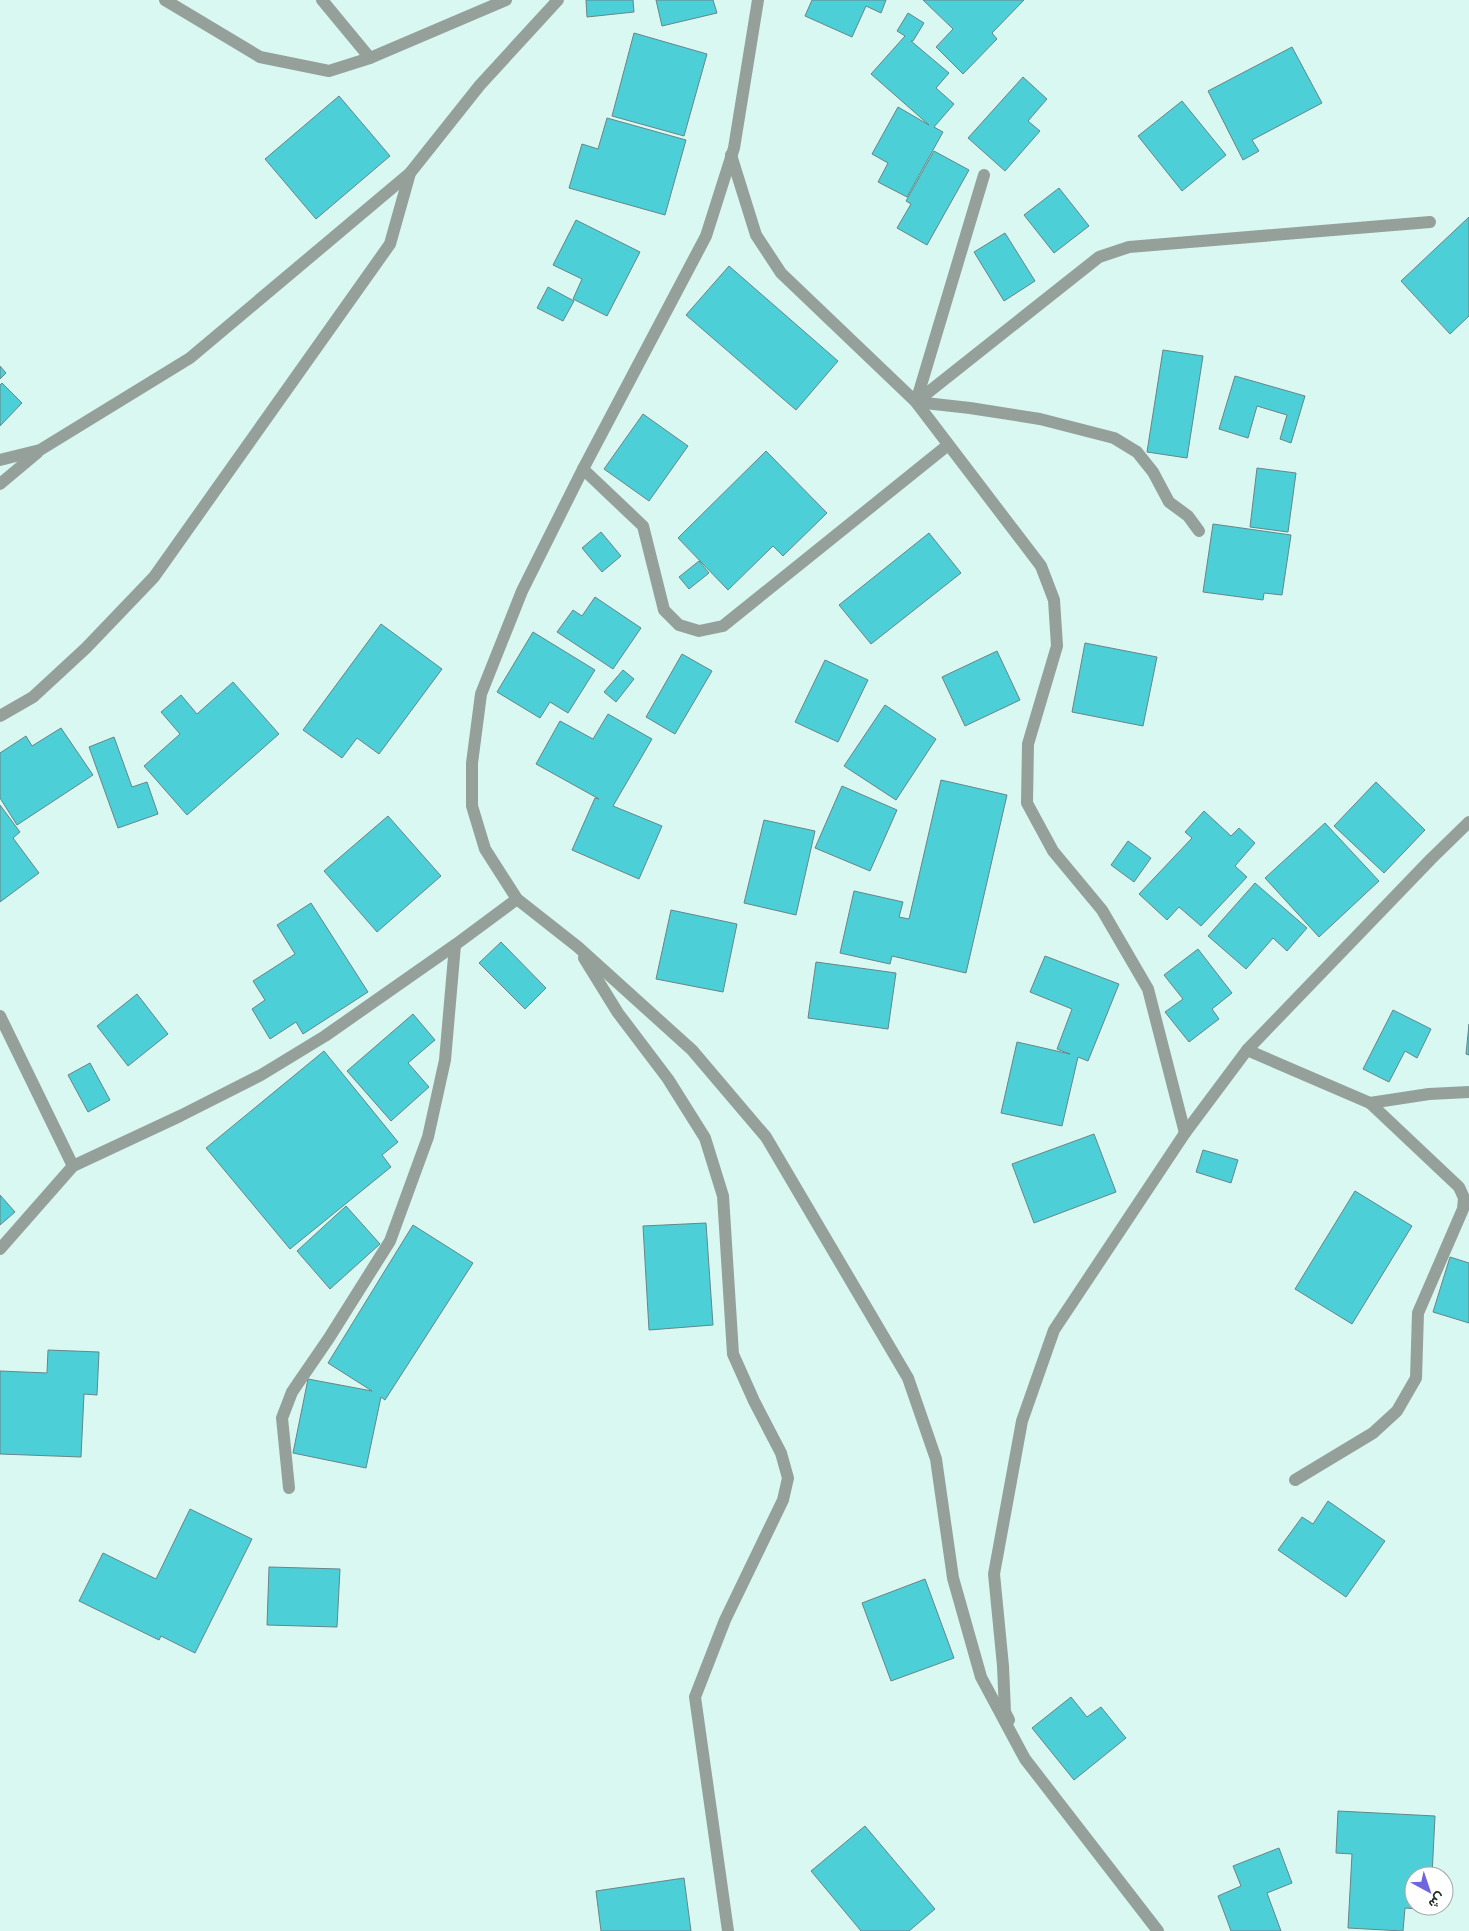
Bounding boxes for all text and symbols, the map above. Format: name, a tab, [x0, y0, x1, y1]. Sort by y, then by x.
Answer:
north arrow	[1404, 1866, 1454, 1916]
text: ش	[1424, 1888, 1450, 1914]

